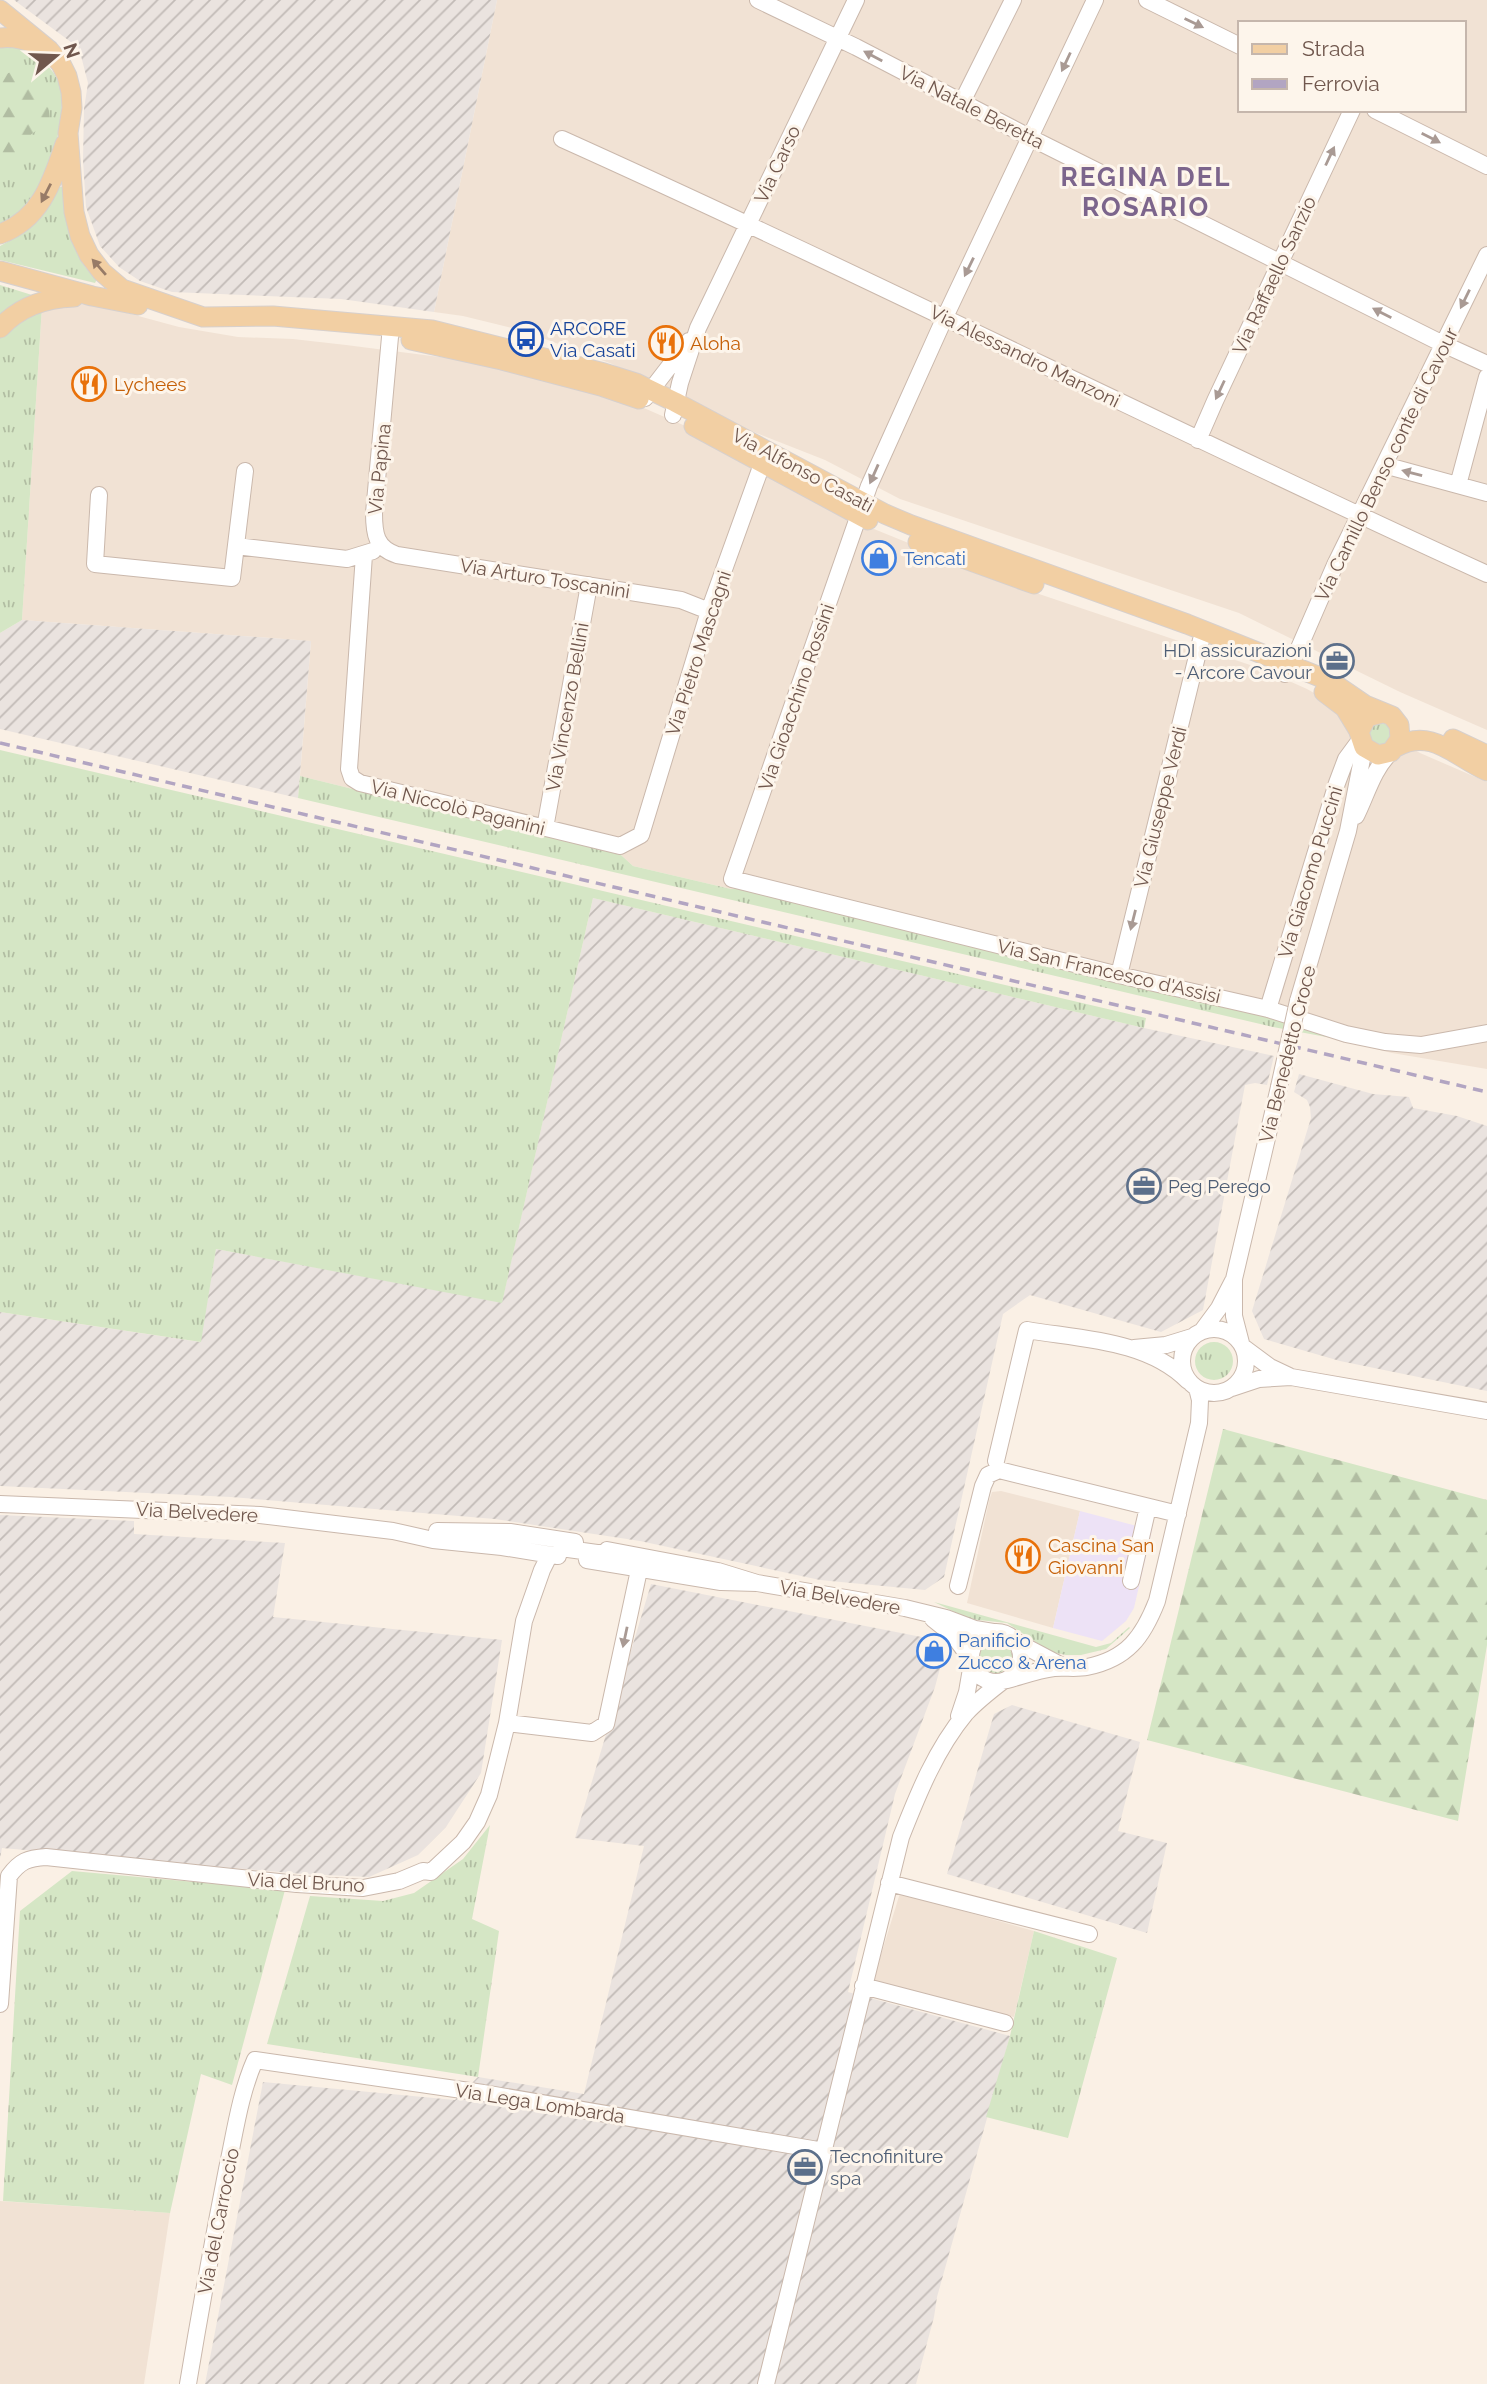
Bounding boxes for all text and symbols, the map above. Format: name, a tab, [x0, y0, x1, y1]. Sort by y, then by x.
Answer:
one-way arrow	[1184, 17, 1204, 28]
north arrow	[21, 21, 91, 91]
legend	[1238, 21, 1466, 112]
text: Strada	[1302, 36, 1365, 61]
text: N	[59, 40, 85, 61]
one-way arrow	[863, 50, 883, 61]
one-way arrow	[1061, 52, 1072, 72]
street label: Via Natale Beretta	[896, 61, 1048, 153]
text: Ferrovia	[1302, 71, 1380, 96]
street label: Via Carso	[750, 122, 804, 206]
one-way arrow	[1421, 133, 1441, 144]
one-way arrow	[1324, 146, 1336, 166]
district label: REGINA DEL ROSARIO	[1060, 162, 1232, 222]
one-way arrow	[40, 183, 52, 203]
street label: Via Raffaello Sanzio	[1228, 193, 1320, 357]
one-way arrow	[963, 257, 974, 277]
one-way arrow	[91, 258, 107, 276]
one-way arrow	[1459, 289, 1471, 309]
street label: Via Alessandro Manzoni	[926, 300, 1124, 412]
one-way arrow	[1372, 308, 1392, 319]
place label: ARCORE Via Casati	[550, 317, 636, 361]
bus stop icon: ARCORE Via Casati	[507, 320, 545, 358]
street label: Via Camillo Benso conte di Cavour	[1310, 323, 1462, 604]
restaurant icon: Aloha	[647, 324, 685, 362]
place label: Aloha	[690, 332, 741, 354]
restaurant icon: Lychees	[70, 365, 108, 403]
place label: Lychees	[114, 373, 187, 395]
one-way arrow	[1214, 380, 1225, 401]
street label: Via Papina	[363, 422, 395, 516]
street label: Via Alfonso Casati	[729, 424, 877, 516]
one-way arrow	[868, 464, 880, 484]
one-way arrow	[1401, 467, 1422, 477]
shop icon: Tencati	[860, 539, 898, 577]
place label: Tencati	[903, 547, 966, 569]
street label: Via Arturo Toscanini	[458, 554, 632, 602]
street label: Via Pietro Mascagni	[661, 568, 735, 738]
street label: Via Gioacchino Rossini	[754, 601, 838, 793]
street label: Via Vincenzo Bellini	[541, 621, 593, 793]
place label: HDI assicurazioni - Arcore Cavour	[1163, 639, 1312, 683]
office icon: HDI assicurazioni - Arcore Cavour	[1318, 642, 1356, 680]
street label: Via Giuseppe Verdi	[1129, 724, 1191, 890]
street label: Via Niccolò Paganini	[369, 775, 547, 839]
street label: Via Giacomo Puccini	[1273, 783, 1347, 961]
one-way arrow	[1127, 909, 1138, 931]
street label: Via San Francesco d'Assisi	[995, 935, 1223, 1007]
street label: Via Benedetto Croce	[1254, 963, 1320, 1145]
office icon: Peg Perego	[1125, 1167, 1163, 1205]
place label: Peg Perego	[1168, 1175, 1271, 1197]
street label: Via Belvedere	[135, 1498, 259, 1526]
place label: Cascina San Giovanni	[1048, 1534, 1154, 1578]
restaurant icon: Cascina San Giovanni	[1004, 1537, 1042, 1575]
street label: Via Belvedere	[778, 1576, 902, 1618]
one-way arrow	[620, 1626, 631, 1648]
place label: Panificio Zucco & Arena	[958, 1629, 1087, 1673]
shop icon: Panificio Zucco & Arena	[915, 1632, 953, 1670]
street label: Via del Bruno	[247, 1868, 365, 1896]
street label: Via Lega Lombarda	[454, 2079, 626, 2127]
place label: Tecnofiniture spa	[830, 2145, 943, 2189]
street label: Via del Carroccio	[193, 2146, 243, 2296]
office icon: Tecnofiniture spa	[786, 2148, 824, 2186]

